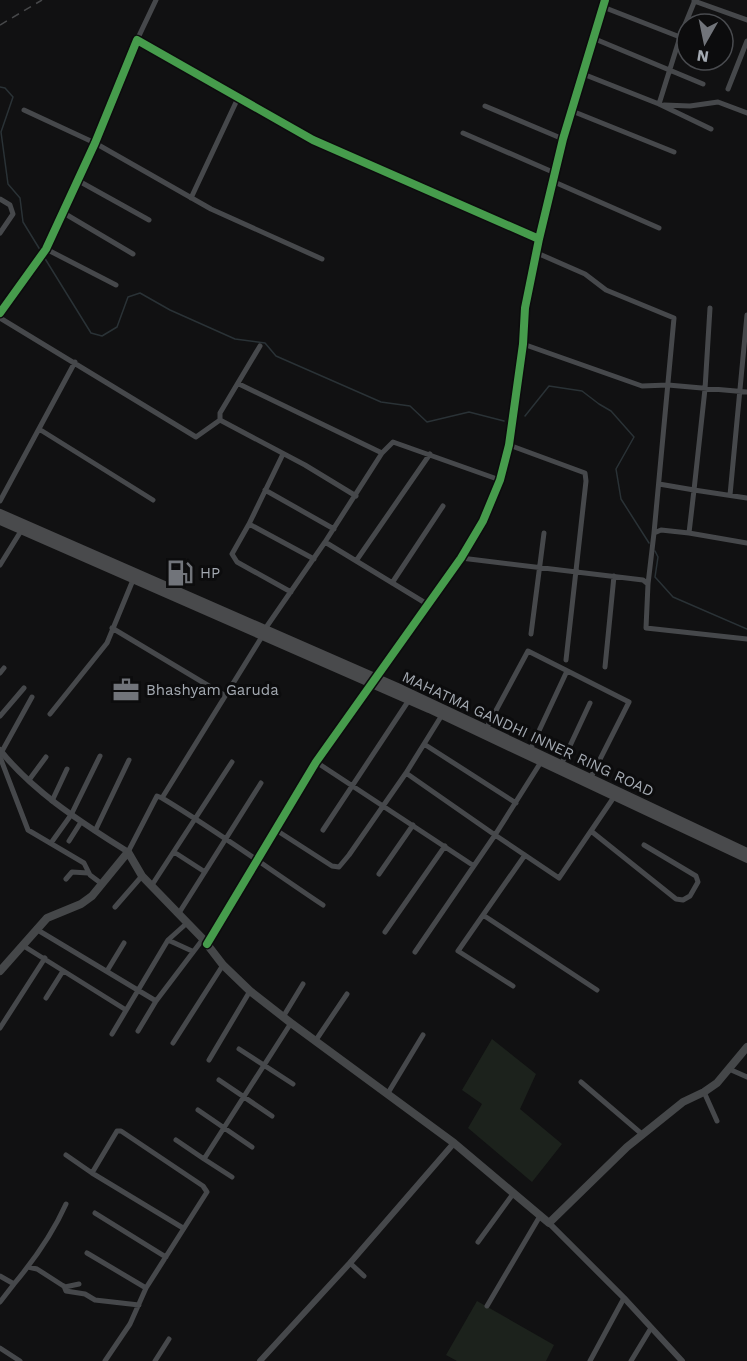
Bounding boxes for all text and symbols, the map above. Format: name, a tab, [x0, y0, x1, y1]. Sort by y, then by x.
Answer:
north arrow	[675, 12, 735, 72]
text: N	[695, 46, 710, 67]
fuel station icon: HP	[165, 558, 195, 588]
place label: HP	[200, 564, 220, 582]
street label: MAHATMA GANDHI INNER RING ROAD	[399, 668, 657, 800]
office icon: Bhashyam Garuda	[111, 675, 141, 705]
place label: Bhashyam Garuda	[146, 681, 279, 699]

